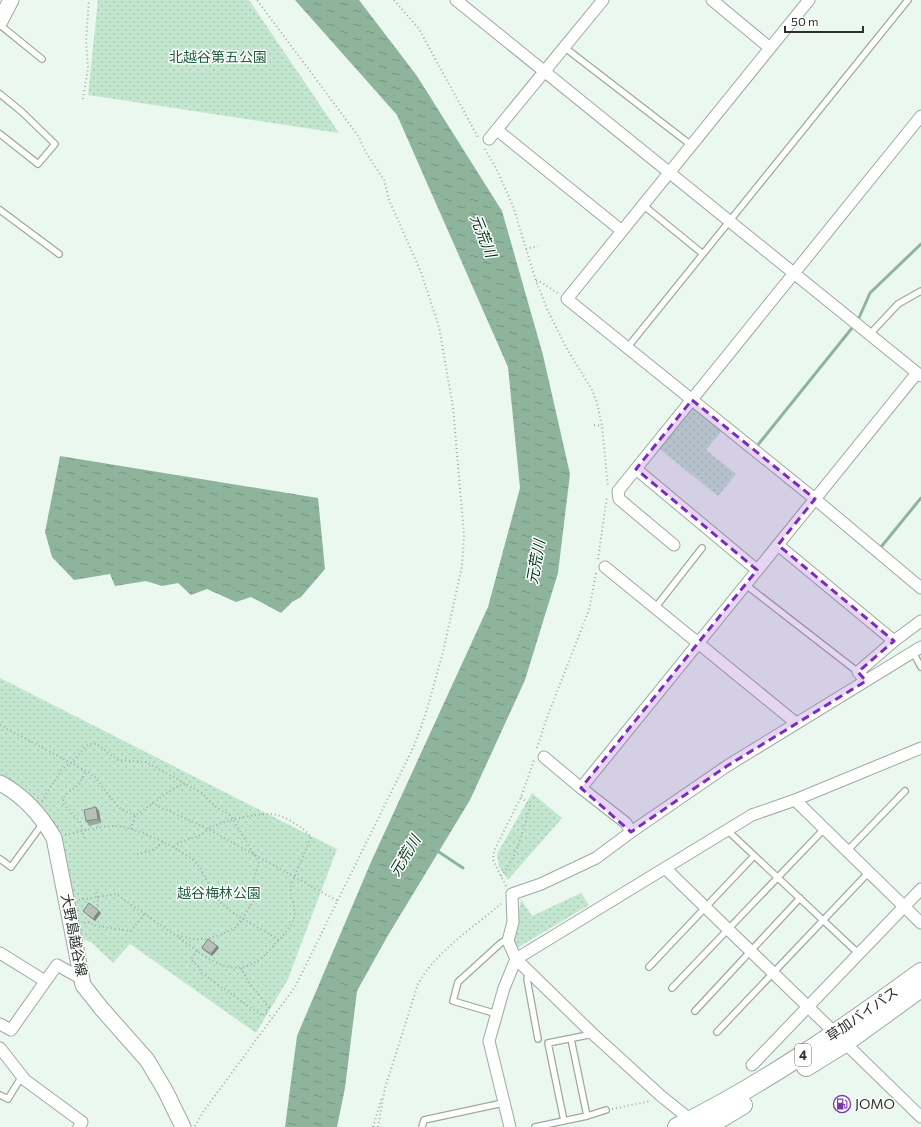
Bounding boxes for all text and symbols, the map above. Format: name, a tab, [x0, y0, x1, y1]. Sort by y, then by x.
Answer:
scale bar	[785, 8, 863, 34]
text: 50 m	[791, 14, 819, 28]
park label: 北越谷第五公園	[169, 48, 267, 65]
water label: 元荒川	[467, 211, 501, 262]
water label: 元荒川	[522, 536, 548, 586]
water label: 元荒川	[385, 830, 424, 879]
park label: 越谷梅林公園	[177, 884, 261, 901]
street label: 大野島越谷線	[58, 892, 91, 978]
street label: 草加バイパス	[823, 983, 901, 1045]
road number: 4	[795, 1044, 811, 1066]
fuel station icon: JOMO	[832, 1094, 852, 1114]
place label: JOMO	[855, 1095, 895, 1112]

